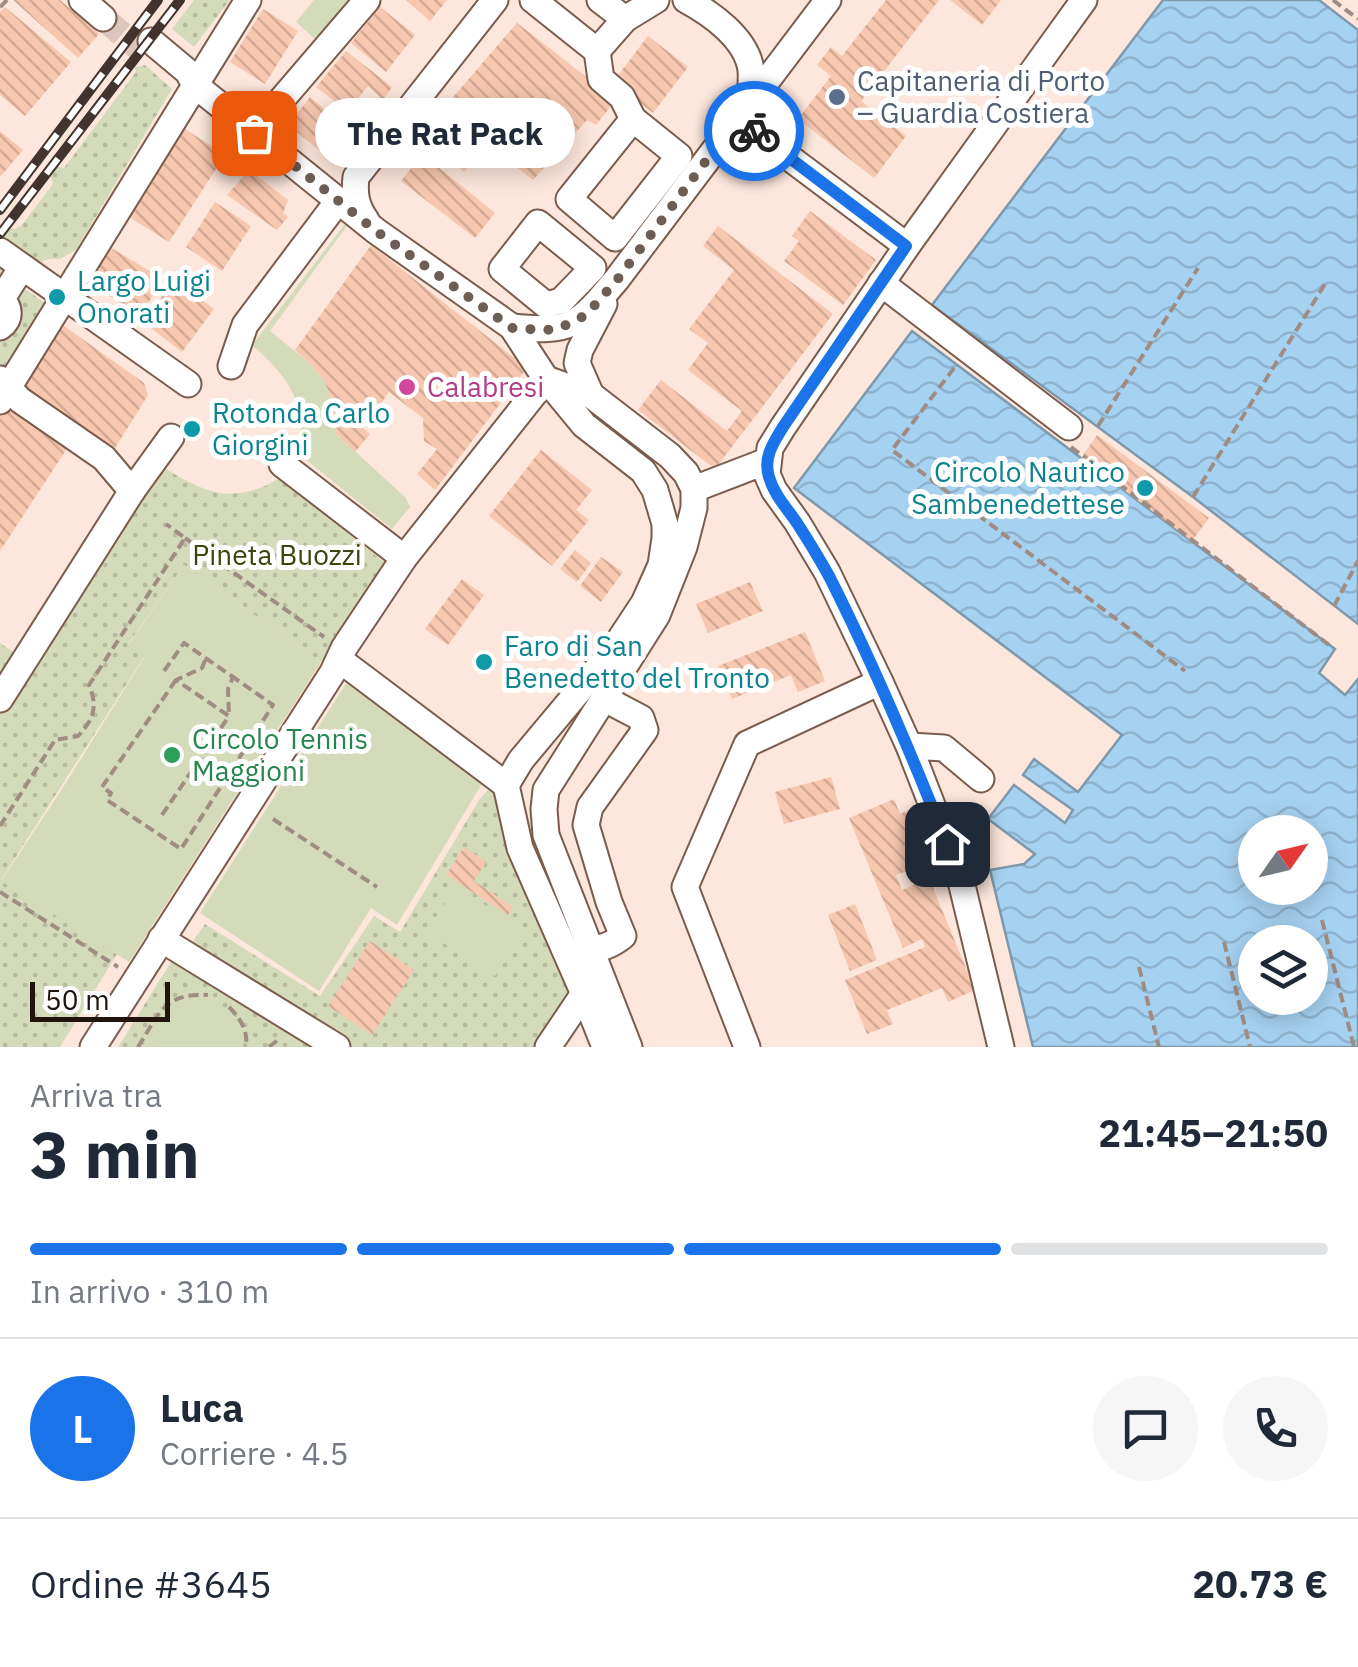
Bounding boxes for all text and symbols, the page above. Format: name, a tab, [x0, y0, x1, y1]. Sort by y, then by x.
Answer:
place label: Capitaneria di Porto – Guardia Costiera	[857, 62, 1105, 131]
courier	[704, 81, 804, 181]
marker: Capitaneria di Porto – Guardia Costiera	[826, 86, 848, 108]
pin	[212, 91, 297, 176]
callout: The Rat Pack	[314, 98, 574, 168]
icon: bike	[727, 104, 782, 159]
icon: bag	[227, 106, 282, 161]
text: The Rat Pack	[347, 112, 543, 154]
place label: Largo Luigi Onorati	[77, 262, 211, 331]
marker: Largo Luigi Onorati	[46, 286, 68, 308]
place label: Calabresi	[427, 368, 544, 405]
marker: Calabresi	[396, 376, 418, 398]
place label: Rotonda Carlo Giorgini	[212, 394, 390, 463]
marker: Rotonda Carlo Giorgini	[181, 418, 203, 440]
place label: Circolo Nautico Sambenedettese	[911, 453, 1125, 522]
marker: Circolo Nautico Sambenedettese	[1134, 477, 1156, 499]
park label: Pineta Buozzi	[192, 536, 362, 573]
place label: Faro di San Benedetto del Tronto	[504, 627, 770, 696]
marker: Faro di San Benedetto del Tronto	[473, 651, 495, 673]
place label: Circolo Tennis Maggioni	[192, 720, 368, 789]
marker: Circolo Tennis Maggioni	[161, 744, 183, 766]
pin	[905, 802, 990, 887]
north arrow	[1238, 815, 1328, 905]
map controls	[1238, 815, 1328, 1015]
icon: home	[920, 817, 975, 872]
button: layers	[1238, 925, 1328, 1015]
scale bar	[30, 977, 170, 1021]
text: 50 m	[45, 981, 110, 1018]
text: Arriva tra	[30, 1074, 162, 1116]
text: 21:45–21:50	[1098, 1108, 1328, 1157]
text: 3 min	[30, 1111, 200, 1196]
text: In arrivo · 310 m	[30, 1270, 269, 1312]
button: chat	[1093, 1376, 1198, 1481]
button: phone	[1223, 1376, 1328, 1481]
text: Luca	[160, 1383, 244, 1432]
text: L	[72, 1404, 93, 1453]
text: Corriere · 4.5	[160, 1432, 349, 1474]
text: Ordine #3645	[30, 1559, 272, 1608]
text: 20.73 €	[1192, 1559, 1328, 1608]

